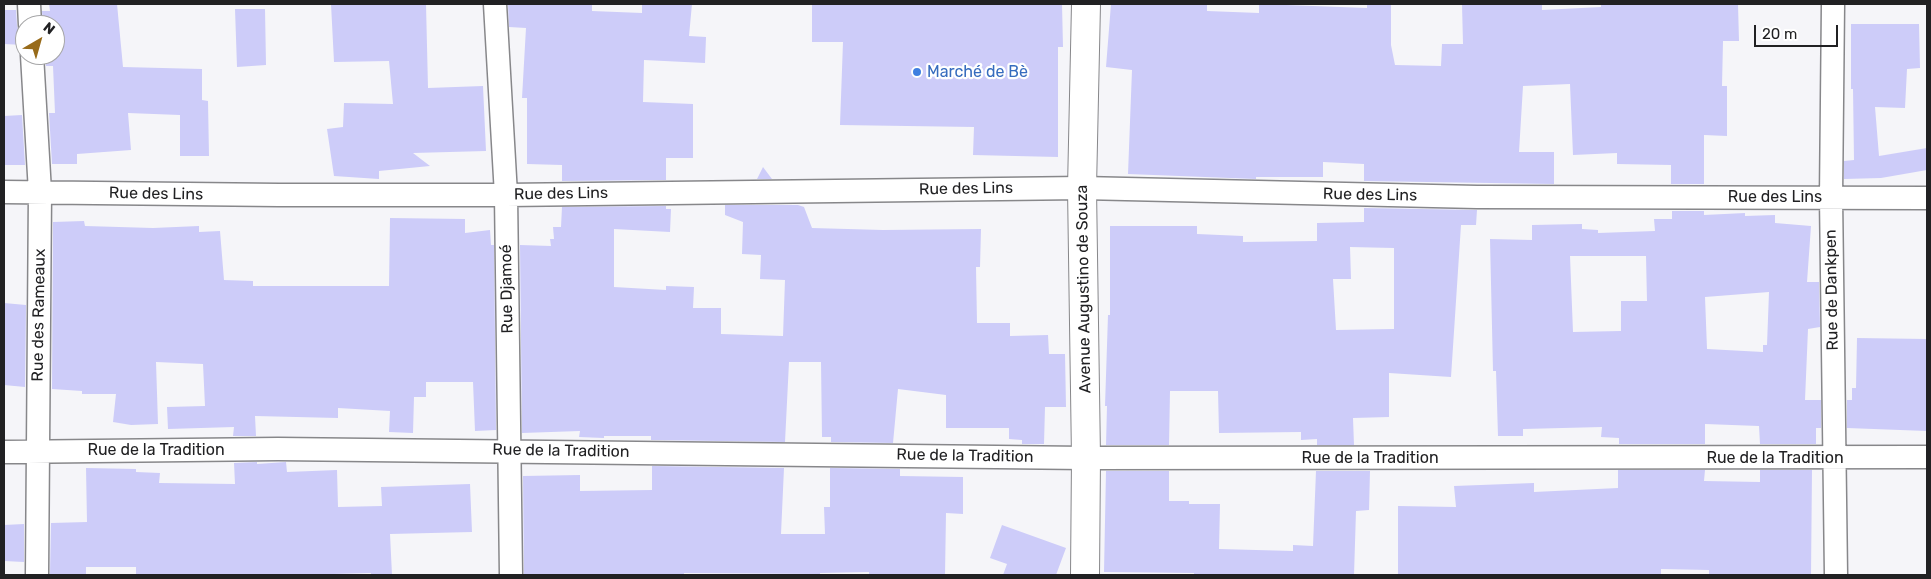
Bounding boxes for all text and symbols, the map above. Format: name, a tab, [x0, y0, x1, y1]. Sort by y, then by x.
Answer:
north arrow	[15, 15, 65, 65]
scale bar	[1756, 15, 1840, 47]
text: N	[40, 19, 58, 38]
text: 20 m	[1762, 25, 1797, 43]
place label: Marché de Bè	[927, 62, 1028, 82]
marker: Marché de Bè	[911, 66, 923, 78]
street label: Rue des Lins	[919, 179, 1013, 199]
street label: Rue des Lins	[109, 184, 203, 204]
street label: Rue des Lins	[514, 184, 608, 204]
street label: Avenue Augustino de Souza	[1073, 185, 1095, 393]
street label: Rue des Lins	[1323, 185, 1417, 205]
street label: Rue des Lins	[1728, 187, 1822, 207]
street label: Rue de Dankpen	[1821, 229, 1843, 351]
street label: Rue Djamoé	[497, 244, 517, 334]
street label: Rue des Rameaux	[28, 248, 50, 382]
street label: Rue de la Tradition	[87, 440, 225, 460]
street label: Rue de la Tradition	[492, 440, 630, 462]
street label: Rue de la Tradition	[896, 445, 1034, 467]
street label: Rue de la Tradition	[1301, 448, 1439, 468]
street label: Rue de la Tradition	[1706, 448, 1844, 468]

